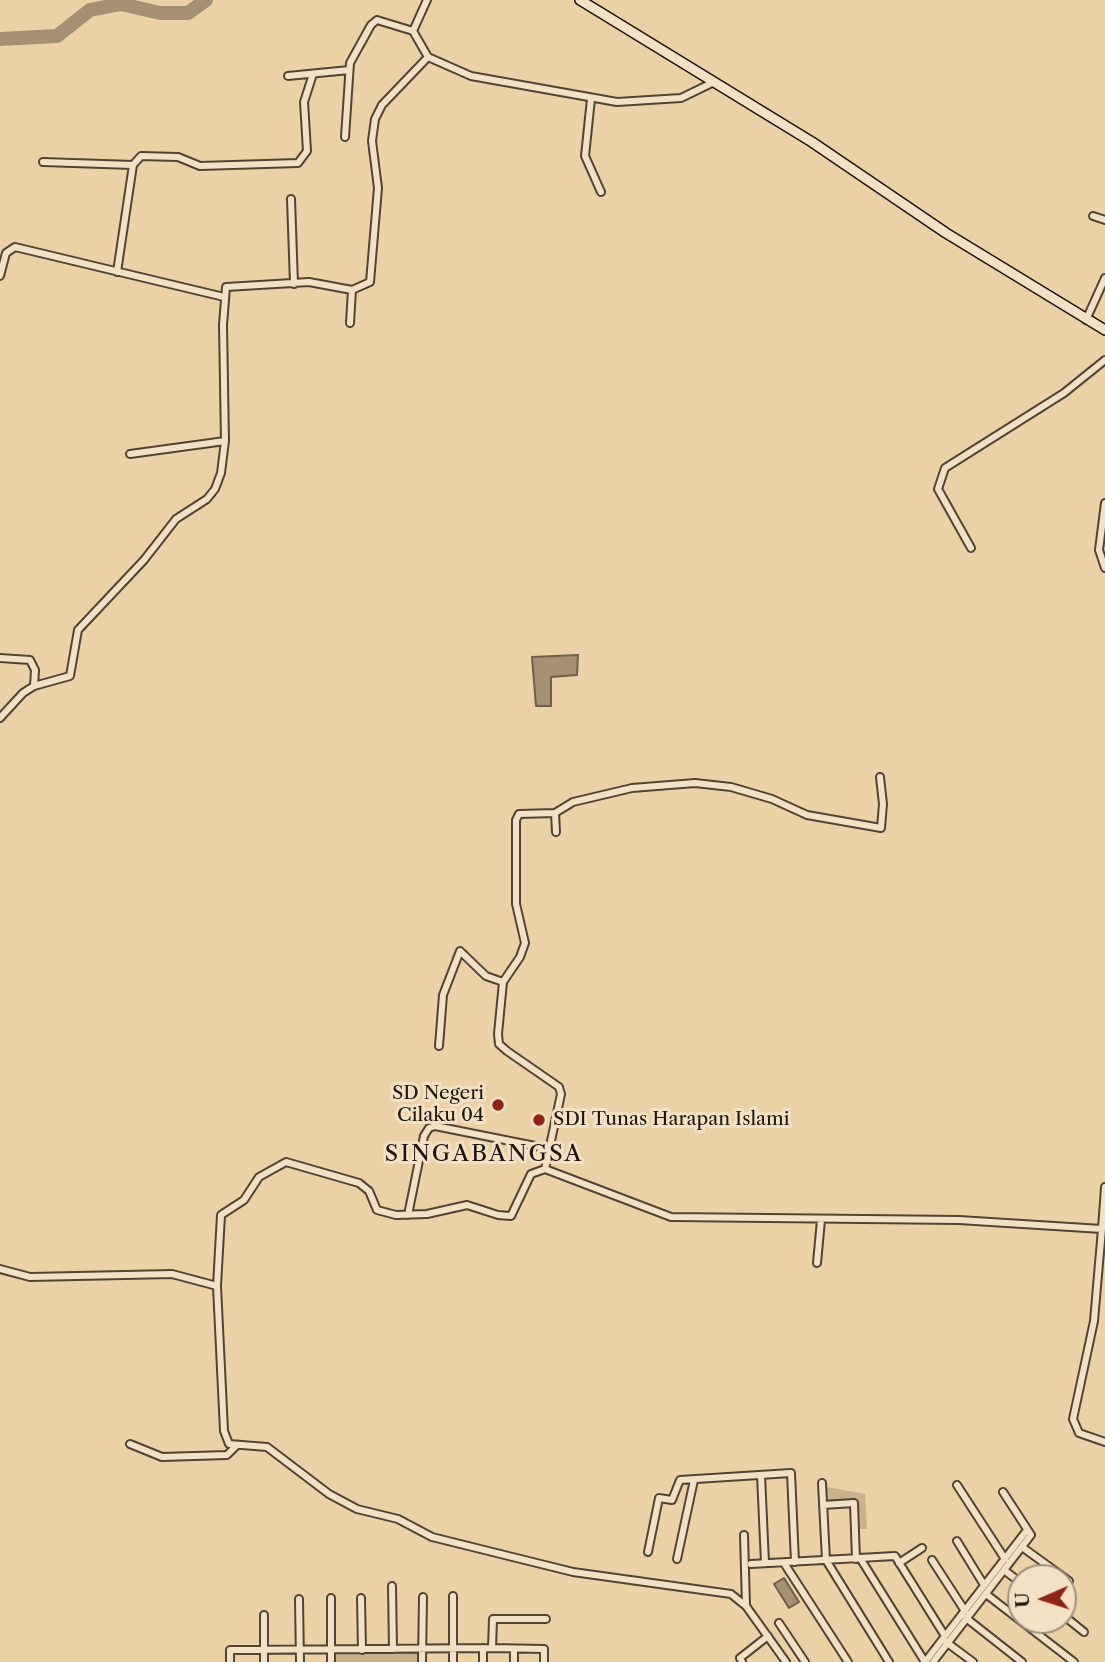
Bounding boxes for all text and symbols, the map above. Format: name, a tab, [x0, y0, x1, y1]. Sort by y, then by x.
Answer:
place label: SD Negeri Cilaku 04	[392, 1083, 484, 1127]
marker: SD Negeri Cilaku 04	[490, 1097, 506, 1113]
place label: SDI Tunas Harapan Islami	[553, 1109, 790, 1131]
marker: SDI Tunas Harapan Islami	[531, 1112, 547, 1128]
district label: SINGABANGSA	[386, 1140, 582, 1168]
north arrow	[1007, 1564, 1077, 1634]
text: U	[1011, 1592, 1034, 1608]

